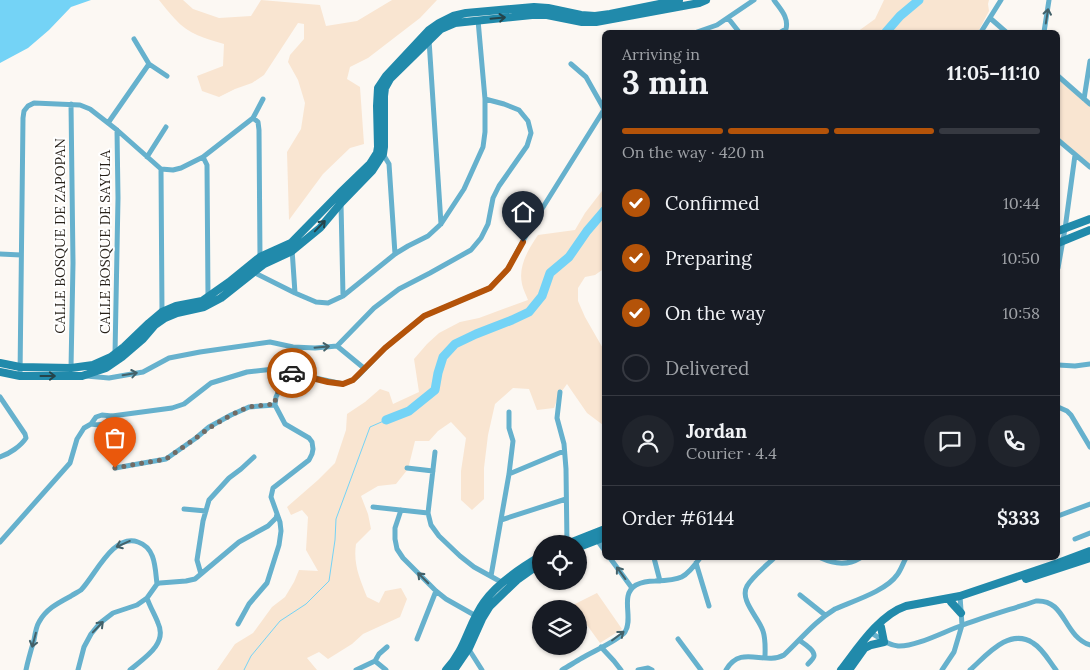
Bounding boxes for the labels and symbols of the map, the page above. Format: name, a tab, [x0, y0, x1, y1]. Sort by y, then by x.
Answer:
one-way arrow	[1042, 9, 1052, 25]
one-way arrow	[490, 13, 506, 23]
street label: CALLE BOSQUE DE ZAPOPAN	[51, 138, 69, 334]
street label: CALLE BOSQUE DE SAYULA	[96, 150, 114, 334]
pin	[502, 191, 544, 242]
one-way arrow	[314, 220, 327, 232]
one-way arrow	[313, 343, 329, 352]
courier	[267, 348, 317, 398]
one-way arrow	[122, 369, 138, 379]
one-way arrow	[40, 371, 56, 381]
pin	[94, 417, 136, 468]
one-way arrow	[116, 540, 131, 549]
one-way arrow	[616, 566, 626, 580]
one-way arrow	[416, 572, 429, 584]
one-way arrow	[92, 620, 104, 633]
one-way arrow	[612, 631, 625, 642]
one-way arrow	[29, 632, 38, 648]

